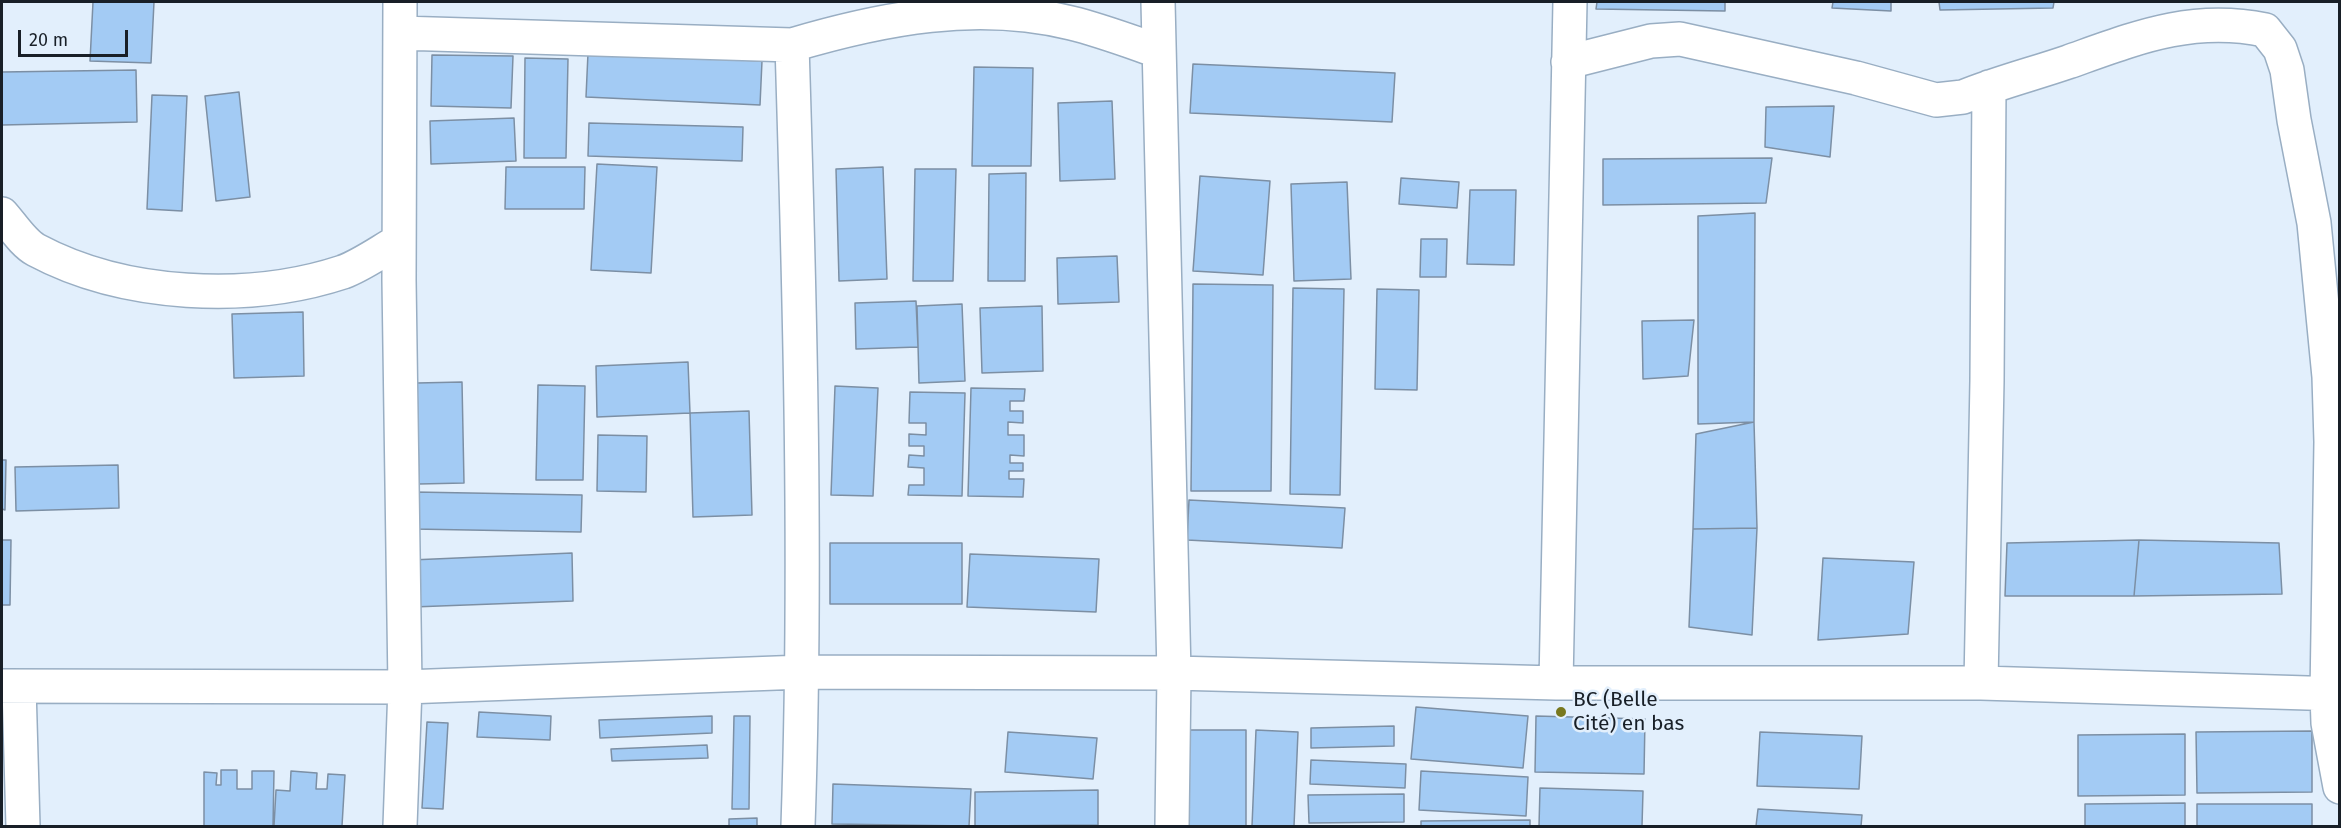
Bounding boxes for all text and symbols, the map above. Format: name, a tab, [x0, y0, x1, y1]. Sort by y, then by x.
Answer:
scale bar	[21, 18, 130, 56]
text: 20 m	[29, 29, 68, 51]
place label: BC (Belle Cité) en bas	[1573, 687, 1684, 737]
marker: BC (Belle Cité) en bas	[1554, 705, 1568, 719]

